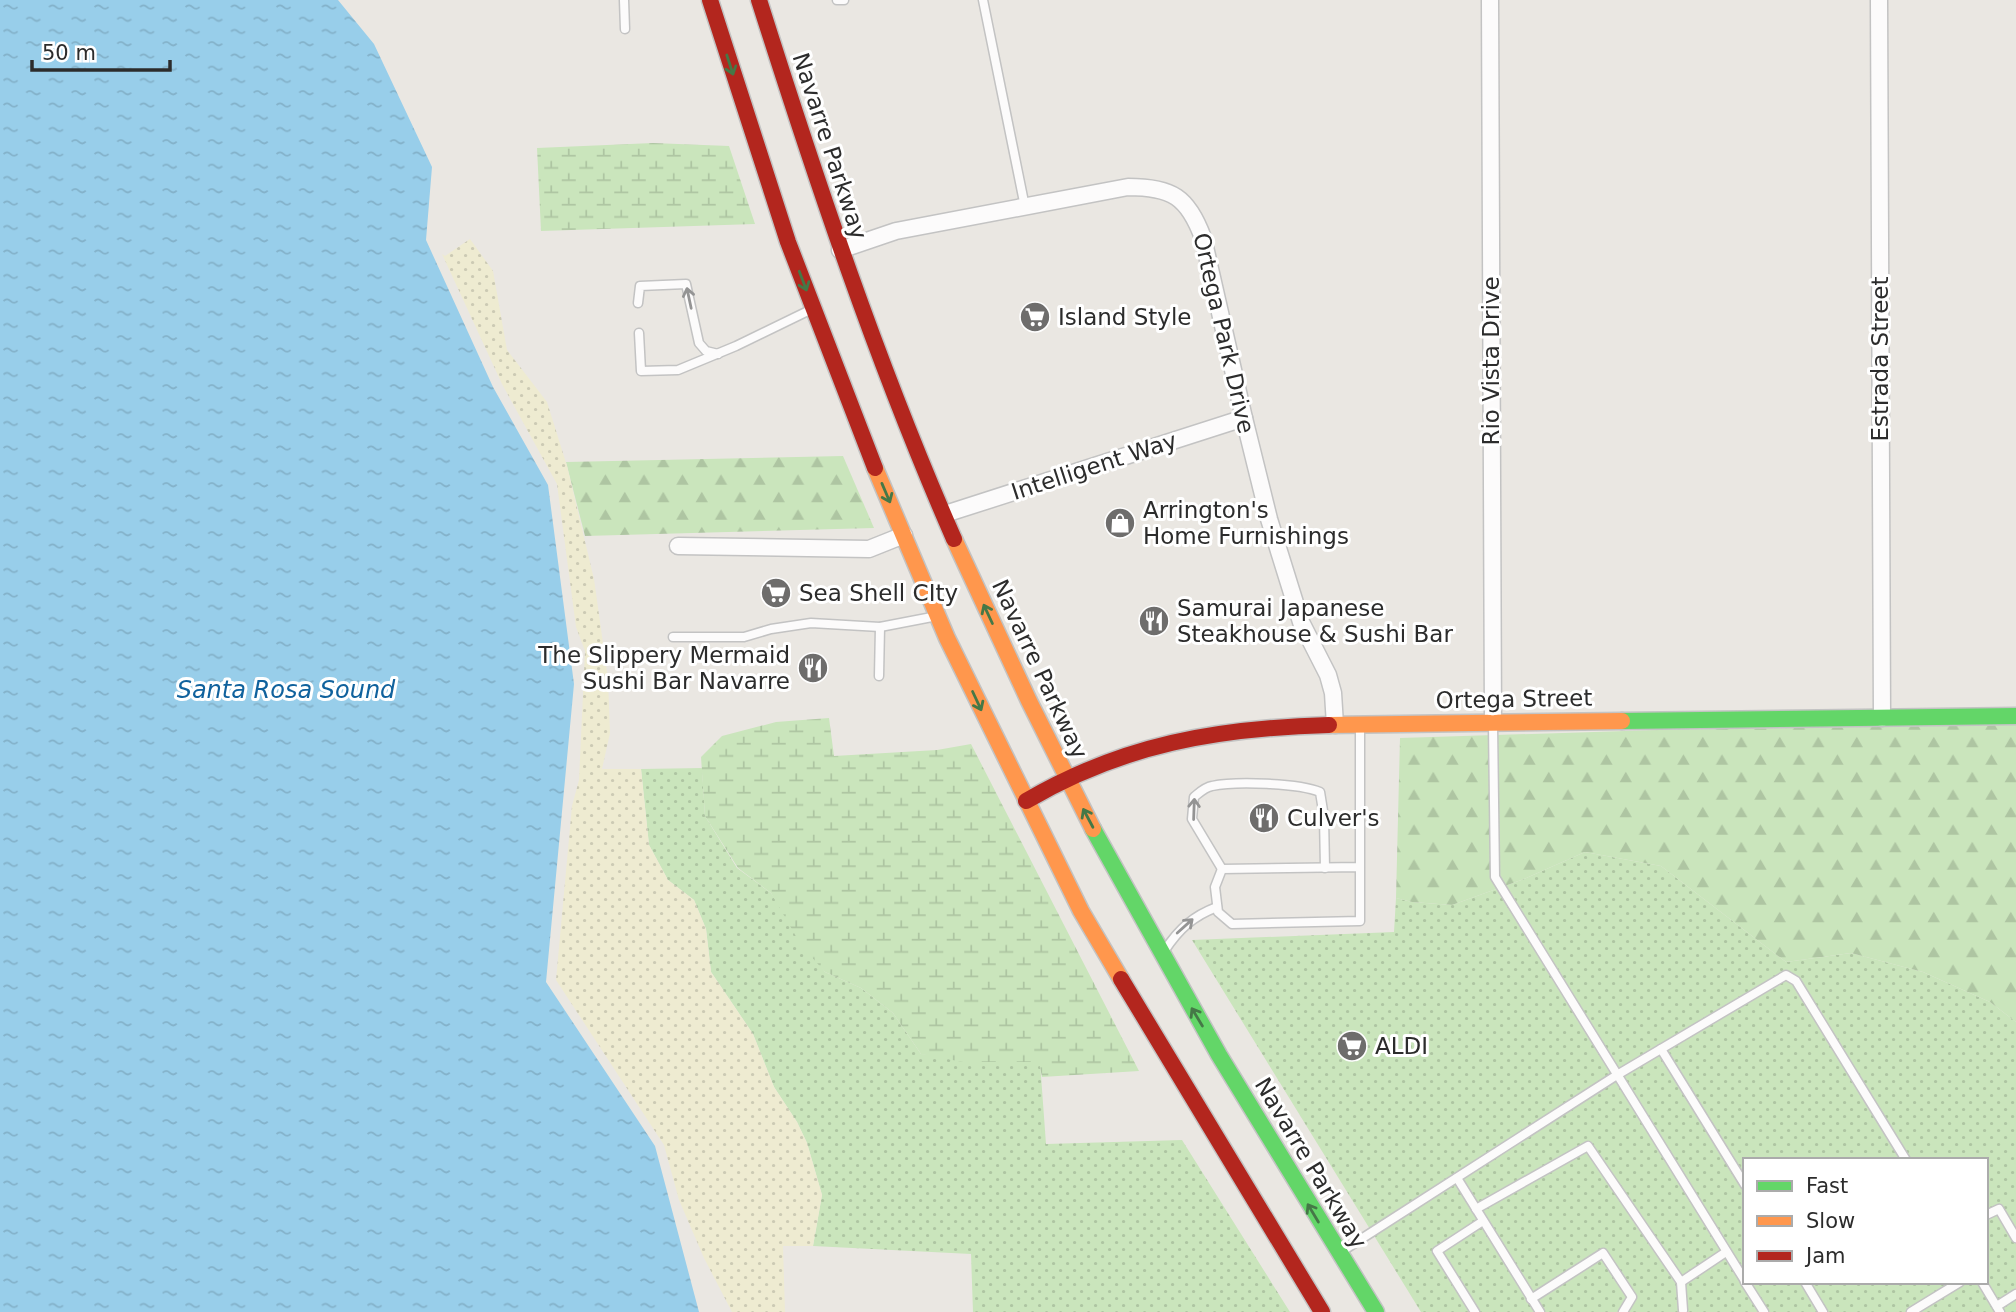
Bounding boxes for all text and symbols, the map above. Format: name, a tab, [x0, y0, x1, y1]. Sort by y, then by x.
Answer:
scale bar	[32, 28, 170, 72]
text: 50 m	[42, 41, 96, 65]
street label: Navarre Parkway	[788, 49, 872, 243]
one-way arrow	[724, 54, 737, 76]
street label: Ortega Park Drive	[1188, 230, 1260, 436]
one-way arrow	[798, 269, 810, 291]
street label: Rio Vista Drive	[1478, 276, 1504, 446]
street label: Estrada Street	[1867, 277, 1893, 441]
one-way arrow	[682, 287, 696, 310]
supermarket icon: Island Style	[1018, 300, 1052, 334]
place label: Island Style	[1058, 304, 1192, 330]
street label: Intelligent Way	[1008, 427, 1180, 505]
one-way arrow	[880, 481, 893, 503]
place label: Arrington's Home Furnishings	[1143, 497, 1349, 549]
shop icon: Arrington's Home Furnishings	[1103, 506, 1137, 540]
street label: Navarre Parkway	[987, 575, 1093, 763]
supermarket icon: Sea Shell CIty	[759, 576, 793, 610]
place label: Sea Shell CIty	[799, 580, 958, 606]
place label: Samurai Japanese Steakhouse & Sushi Bar	[1177, 595, 1453, 647]
one-way arrow	[981, 604, 994, 625]
restaurant icon: Samurai Japanese Steakhouse & Sushi Bar	[1137, 604, 1171, 638]
place label: The Slippery Mermaid Sushi Bar Navarre	[537, 642, 790, 694]
restaurant icon: The Slippery Mermaid Sushi Bar Navarre	[796, 651, 830, 685]
water label: Santa Rosa Sound	[177, 676, 396, 704]
street label: Ortega Street	[1435, 685, 1593, 713]
one-way arrow	[971, 690, 985, 711]
one-way arrow	[1188, 798, 1201, 821]
restaurant icon: Culver's	[1247, 801, 1281, 835]
place label: Culver's	[1287, 805, 1380, 831]
one-way arrow	[1080, 808, 1094, 829]
one-way arrow	[1176, 917, 1193, 934]
one-way arrow	[1190, 1008, 1204, 1028]
supermarket icon: ALDI	[1335, 1029, 1369, 1063]
place label: ALDI	[1375, 1033, 1428, 1059]
street label: Navarre Parkway	[1250, 1073, 1372, 1253]
legend	[1743, 1158, 1988, 1284]
text: Fast	[1806, 1174, 1848, 1198]
one-way arrow	[1306, 1204, 1320, 1224]
text: Slow	[1806, 1209, 1855, 1233]
text: Jam	[1804, 1244, 1846, 1268]

